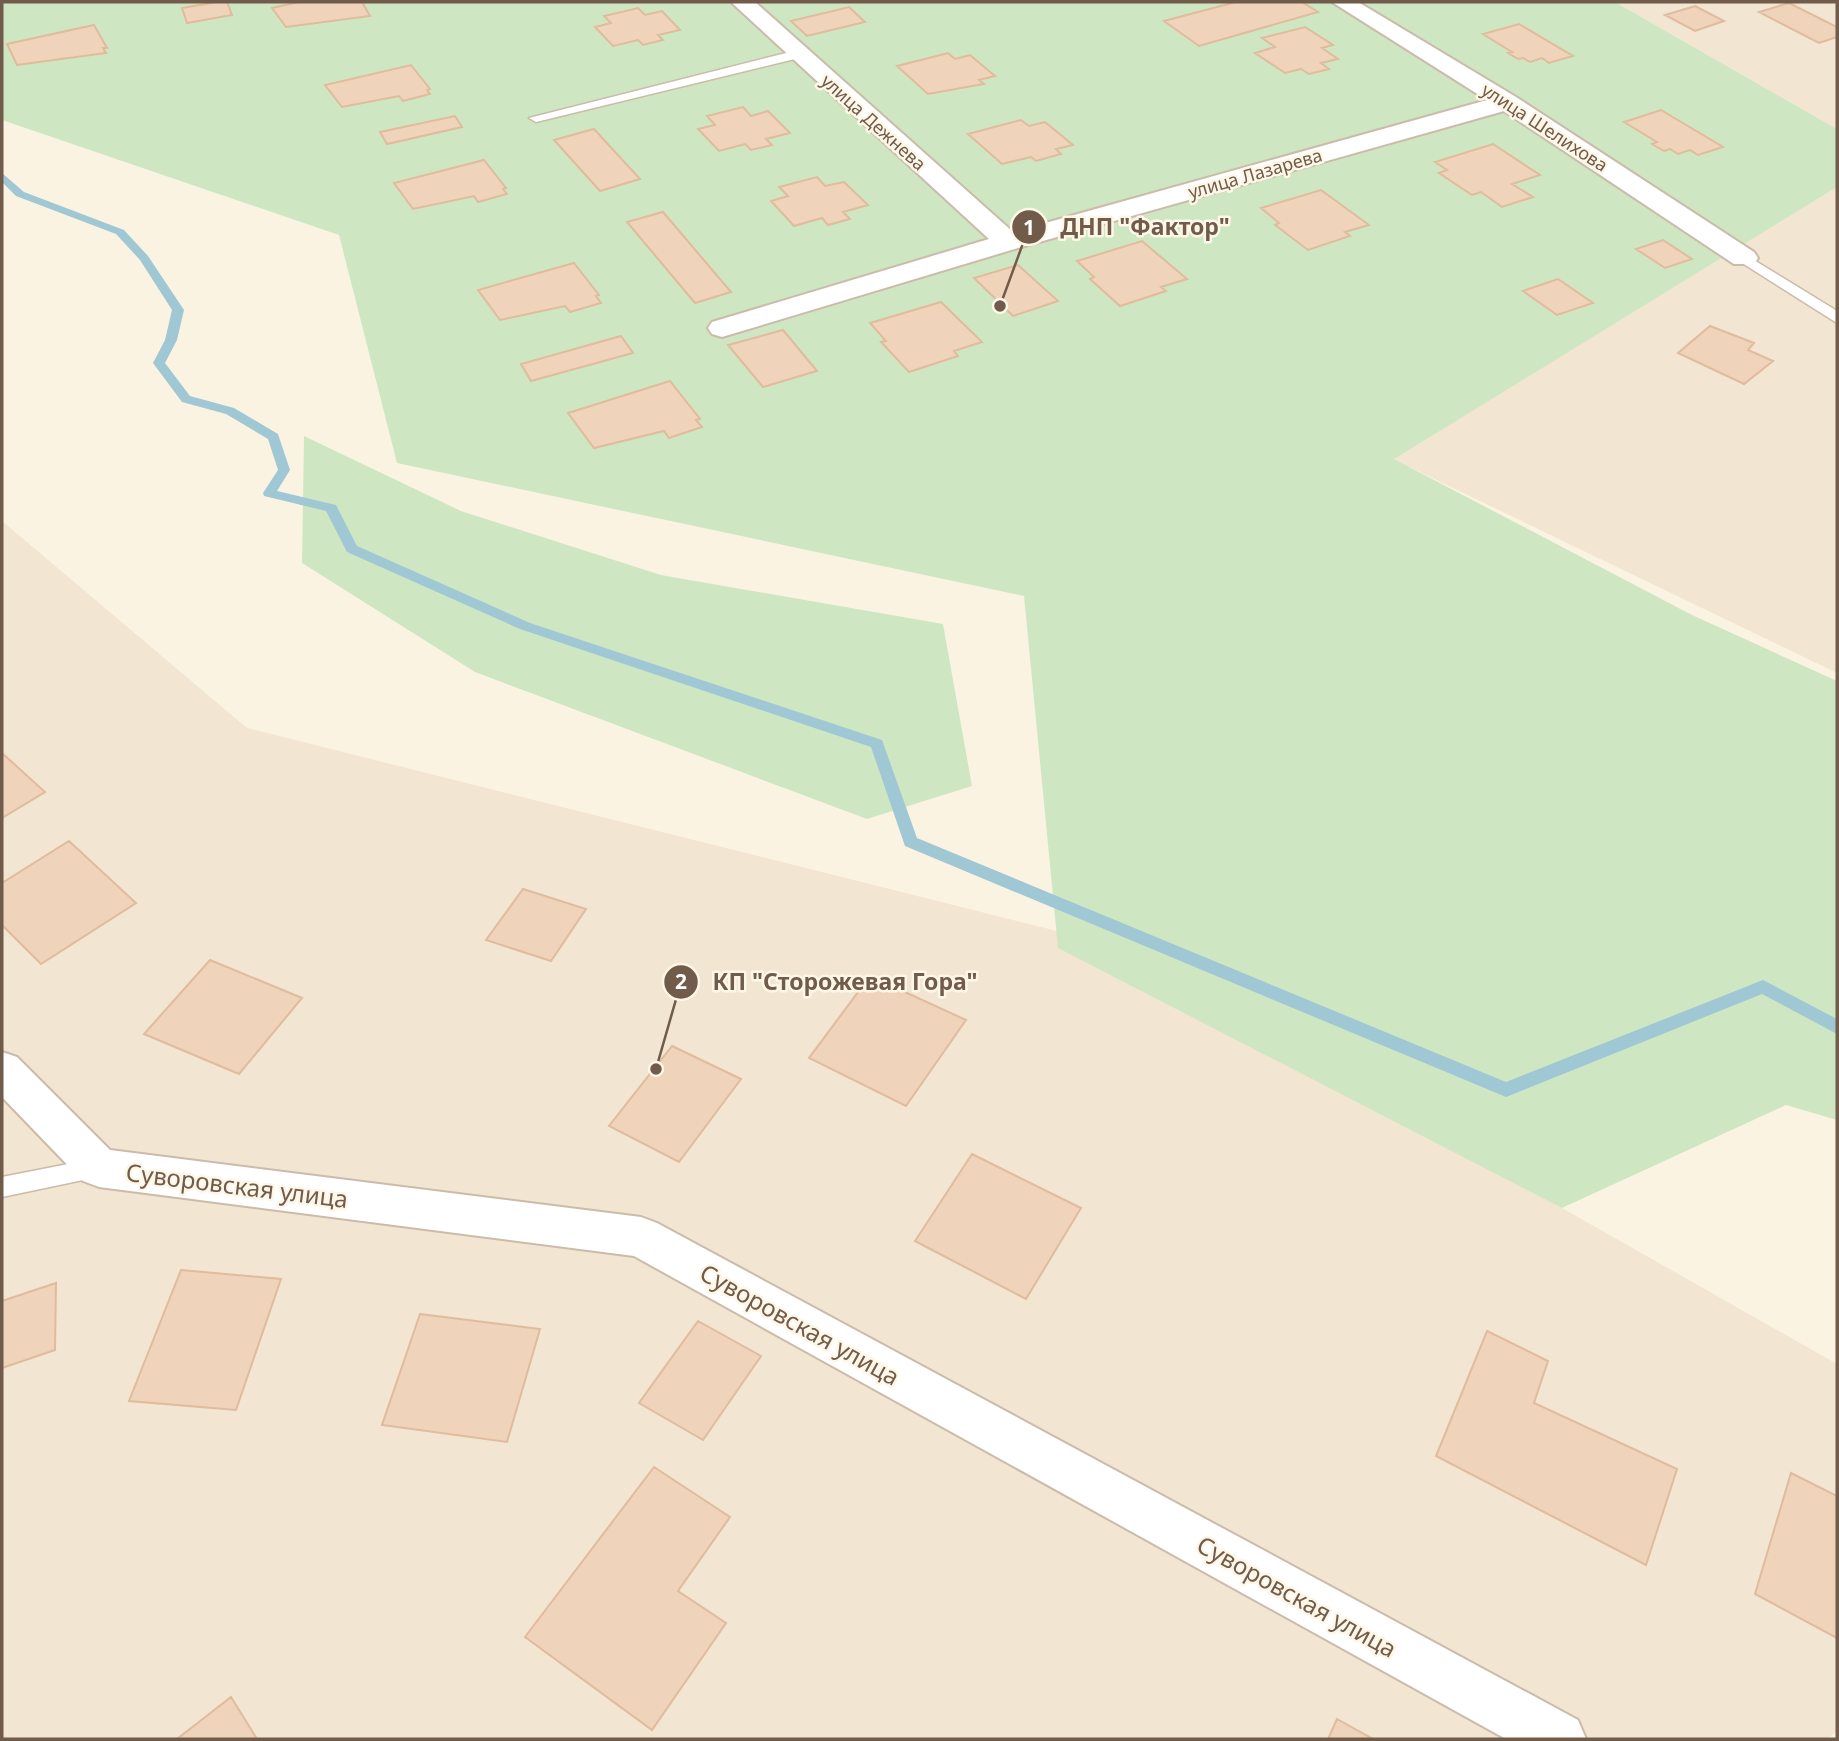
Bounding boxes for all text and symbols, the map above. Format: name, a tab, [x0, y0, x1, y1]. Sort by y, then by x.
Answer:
street label: улица Дежнева	[816, 69, 932, 175]
street label: улица Шелихова	[1477, 77, 1613, 177]
street label: улица Лазарева	[1185, 142, 1325, 204]
callout: ДНП "Фактор"	[1011, 205, 1244, 249]
text: ДНП "Фактор"	[1060, 210, 1230, 242]
text: 1	[1023, 213, 1035, 241]
callout: КП "Сторожевая Гора"	[663, 960, 991, 1004]
text: КП "Сторожевая Гора"	[712, 965, 978, 997]
text: 2	[675, 967, 687, 995]
street label: Суворовская улица	[124, 1155, 350, 1215]
street label: Суворовская улица	[694, 1255, 906, 1393]
street label: Суворовская улица	[1191, 1527, 1403, 1665]

